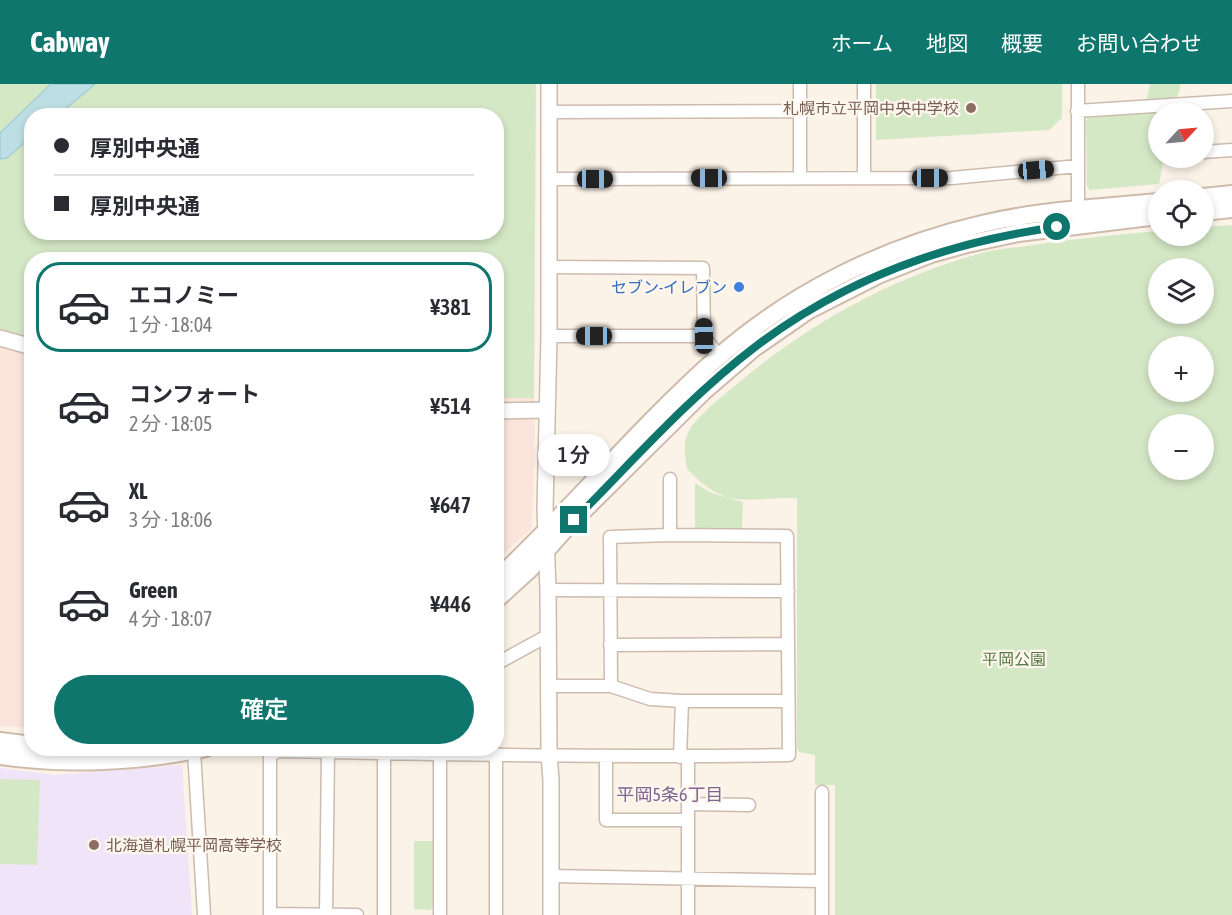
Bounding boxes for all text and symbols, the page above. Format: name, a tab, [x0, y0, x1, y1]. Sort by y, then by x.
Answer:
text: Cabway	[30, 26, 110, 58]
text: ホーム	[831, 31, 893, 55]
text: 地図	[926, 31, 968, 55]
text: 概要	[1001, 31, 1043, 55]
text: お問い合わせ	[1076, 31, 1202, 55]
place label: 札幌市立平岡中央中学校	[783, 99, 959, 117]
marker: 札幌市立平岡中央中学校	[964, 101, 978, 115]
north arrow	[1148, 102, 1214, 168]
map controls	[1148, 102, 1214, 480]
text: 厚別中央通	[90, 135, 200, 161]
car	[1017, 159, 1055, 181]
car	[691, 169, 727, 187]
car	[912, 169, 948, 187]
car	[577, 170, 613, 188]
button: locate	[1148, 180, 1214, 246]
text: 厚別中央通	[90, 193, 200, 219]
route start	[1043, 213, 1070, 240]
button: layers	[1148, 258, 1214, 324]
place label: セブン-イレブン	[611, 278, 727, 296]
icon: car	[57, 280, 111, 334]
marker: セブン-イレブン	[732, 280, 746, 294]
text: エコノミー	[129, 282, 239, 308]
text: ¥381	[430, 294, 471, 320]
text: 1 分 · 18:04	[129, 313, 212, 336]
car	[695, 318, 713, 354]
car	[576, 327, 612, 345]
button: +	[1148, 336, 1214, 402]
icon: car	[57, 379, 111, 433]
text: コンフォート	[129, 381, 260, 407]
text: ¥514	[430, 393, 471, 419]
text: 2 分 · 18:05	[129, 412, 212, 435]
button: −	[1148, 414, 1214, 480]
callout: 1 分	[538, 433, 610, 475]
text: 1 分	[558, 443, 590, 466]
icon: car	[57, 478, 111, 532]
text: XL	[129, 478, 147, 504]
text: ¥647	[430, 492, 471, 518]
route end	[560, 506, 587, 533]
text: 3 分 · 18:06	[129, 508, 212, 531]
icon: car	[57, 577, 111, 631]
text: Green	[129, 577, 178, 603]
text: ¥446	[430, 591, 471, 617]
text: 4 分 · 18:07	[129, 607, 212, 630]
park label: 平岡公園	[982, 650, 1046, 668]
button: 確定	[54, 675, 474, 744]
district label: 平岡5条6丁目	[617, 784, 723, 805]
place label: 北海道札幌平岡高等学校	[106, 836, 282, 854]
marker: 北海道札幌平岡高等学校	[87, 838, 101, 852]

